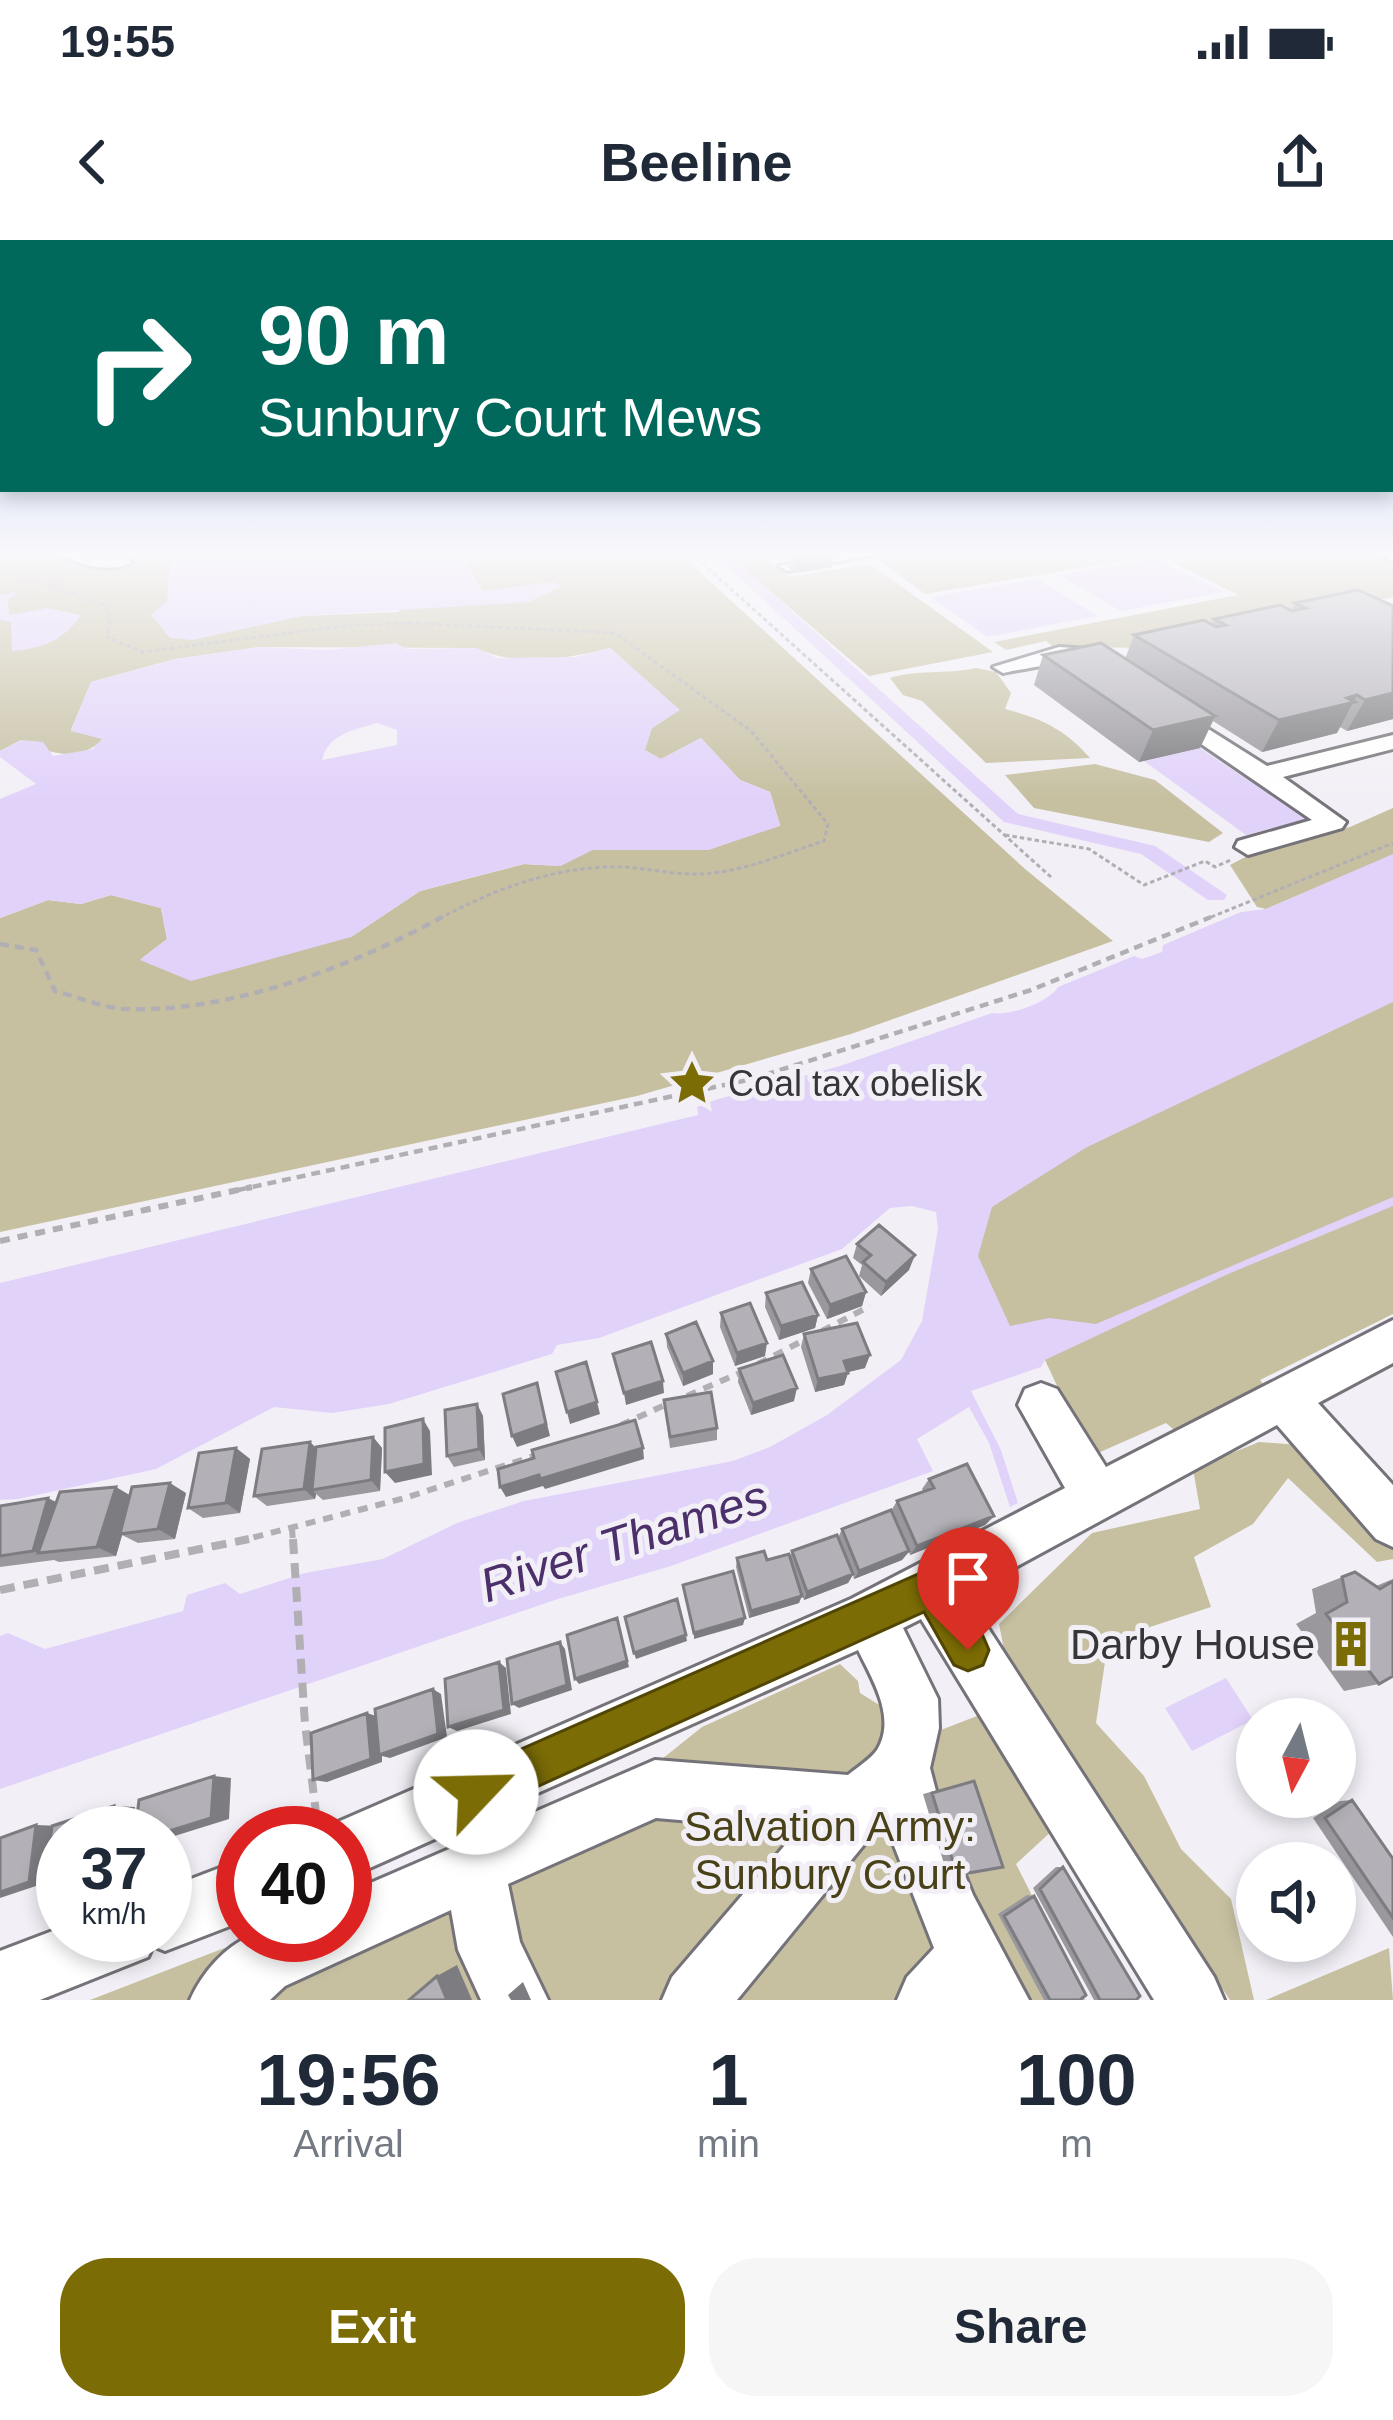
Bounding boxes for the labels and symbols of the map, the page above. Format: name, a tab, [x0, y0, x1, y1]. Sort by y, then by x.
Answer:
place icon: Coal tax obelisk	[667, 1058, 717, 1108]
place label: Coal tax obelisk	[728, 1063, 983, 1104]
water label: River Thames	[474, 1470, 774, 1612]
pin	[917, 1527, 1019, 1650]
building icon: Darby House	[1326, 1619, 1376, 1669]
place label: Darby House	[1070, 1621, 1315, 1668]
north arrow	[1236, 1698, 1356, 1818]
position arrow	[413, 1729, 539, 1855]
park label: Salvation Army: Sunbury Court	[684, 1803, 976, 1898]
speed limit sign: 40	[216, 1806, 372, 1962]

